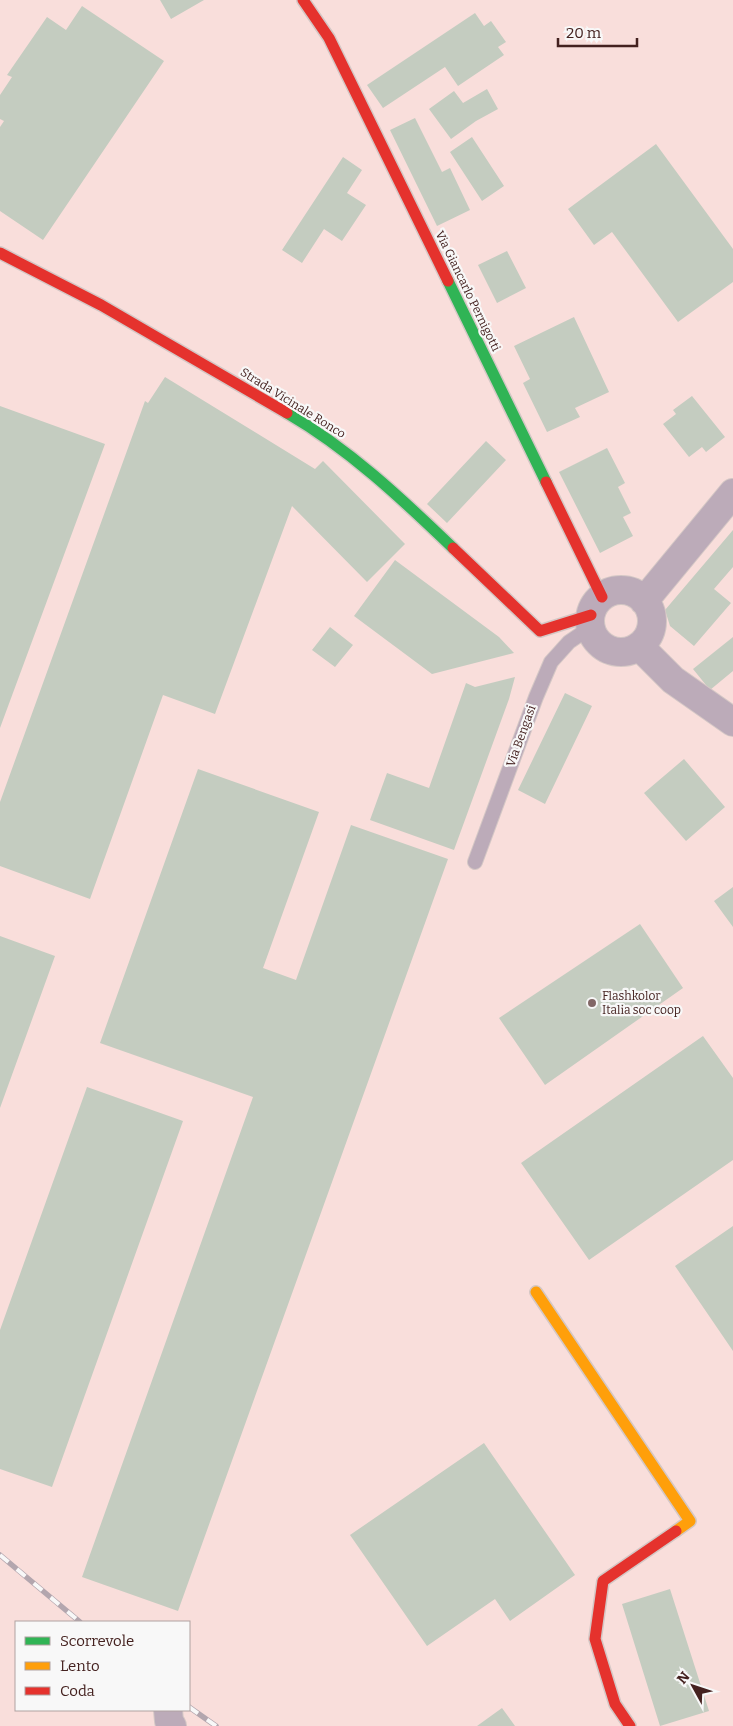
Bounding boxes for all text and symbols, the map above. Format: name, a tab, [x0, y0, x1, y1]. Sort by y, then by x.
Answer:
scale bar	[558, 15, 637, 47]
text: 20 m	[566, 24, 602, 42]
street label: Via Giancarlo Pernigotti	[433, 228, 504, 354]
street label: Strada Vicinale Ronco	[238, 365, 348, 441]
street label: Via Bengasi	[503, 703, 539, 769]
place label: Flashkolor Italia soc coop	[602, 989, 681, 1017]
marker: Flashkolor Italia soc coop	[586, 997, 598, 1009]
legend	[15, 1621, 190, 1711]
text: Scorrevole	[60, 1632, 134, 1650]
text: Lento	[60, 1657, 100, 1675]
north arrow	[668, 1661, 718, 1711]
text: N	[673, 1668, 694, 1688]
text: Coda	[60, 1682, 95, 1700]

